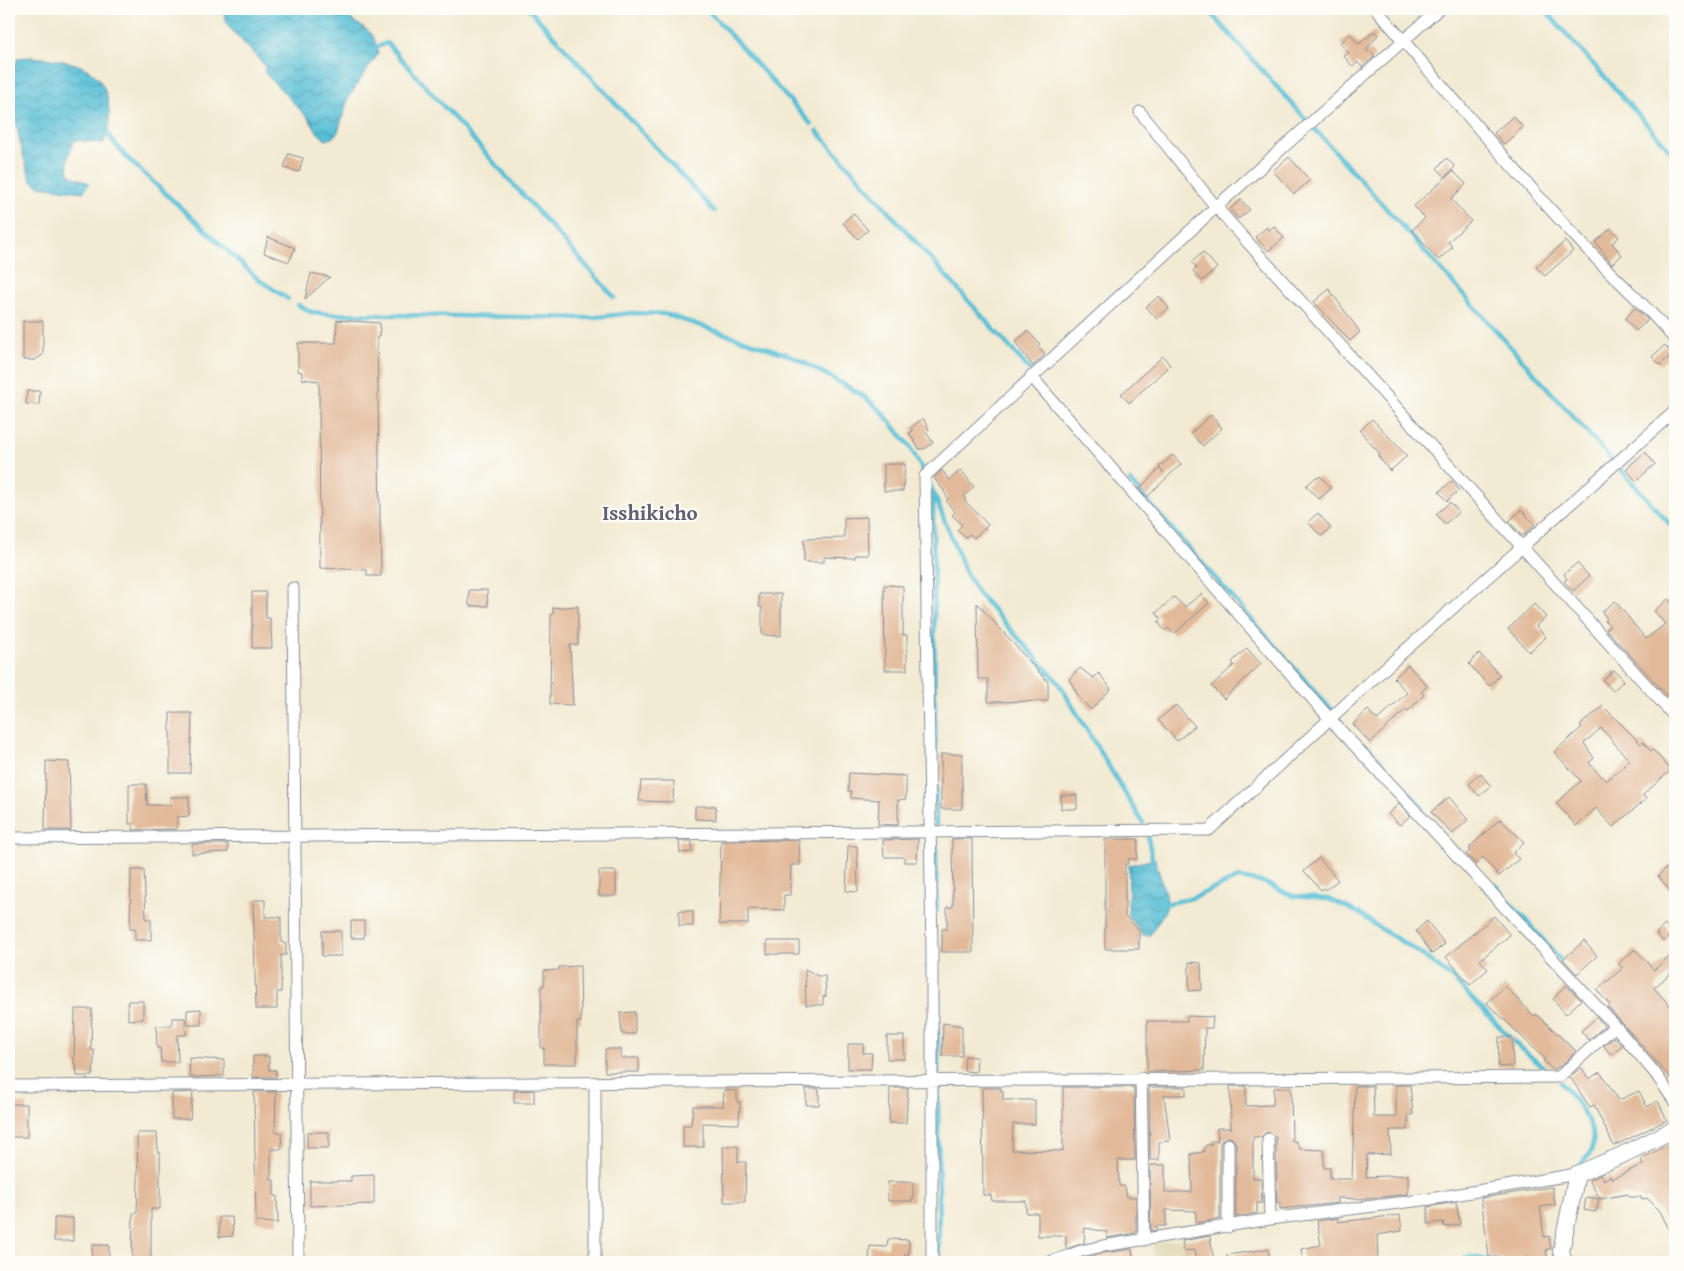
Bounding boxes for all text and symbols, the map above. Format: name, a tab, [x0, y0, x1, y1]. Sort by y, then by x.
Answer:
district label: Isshikicho	[602, 497, 698, 528]

